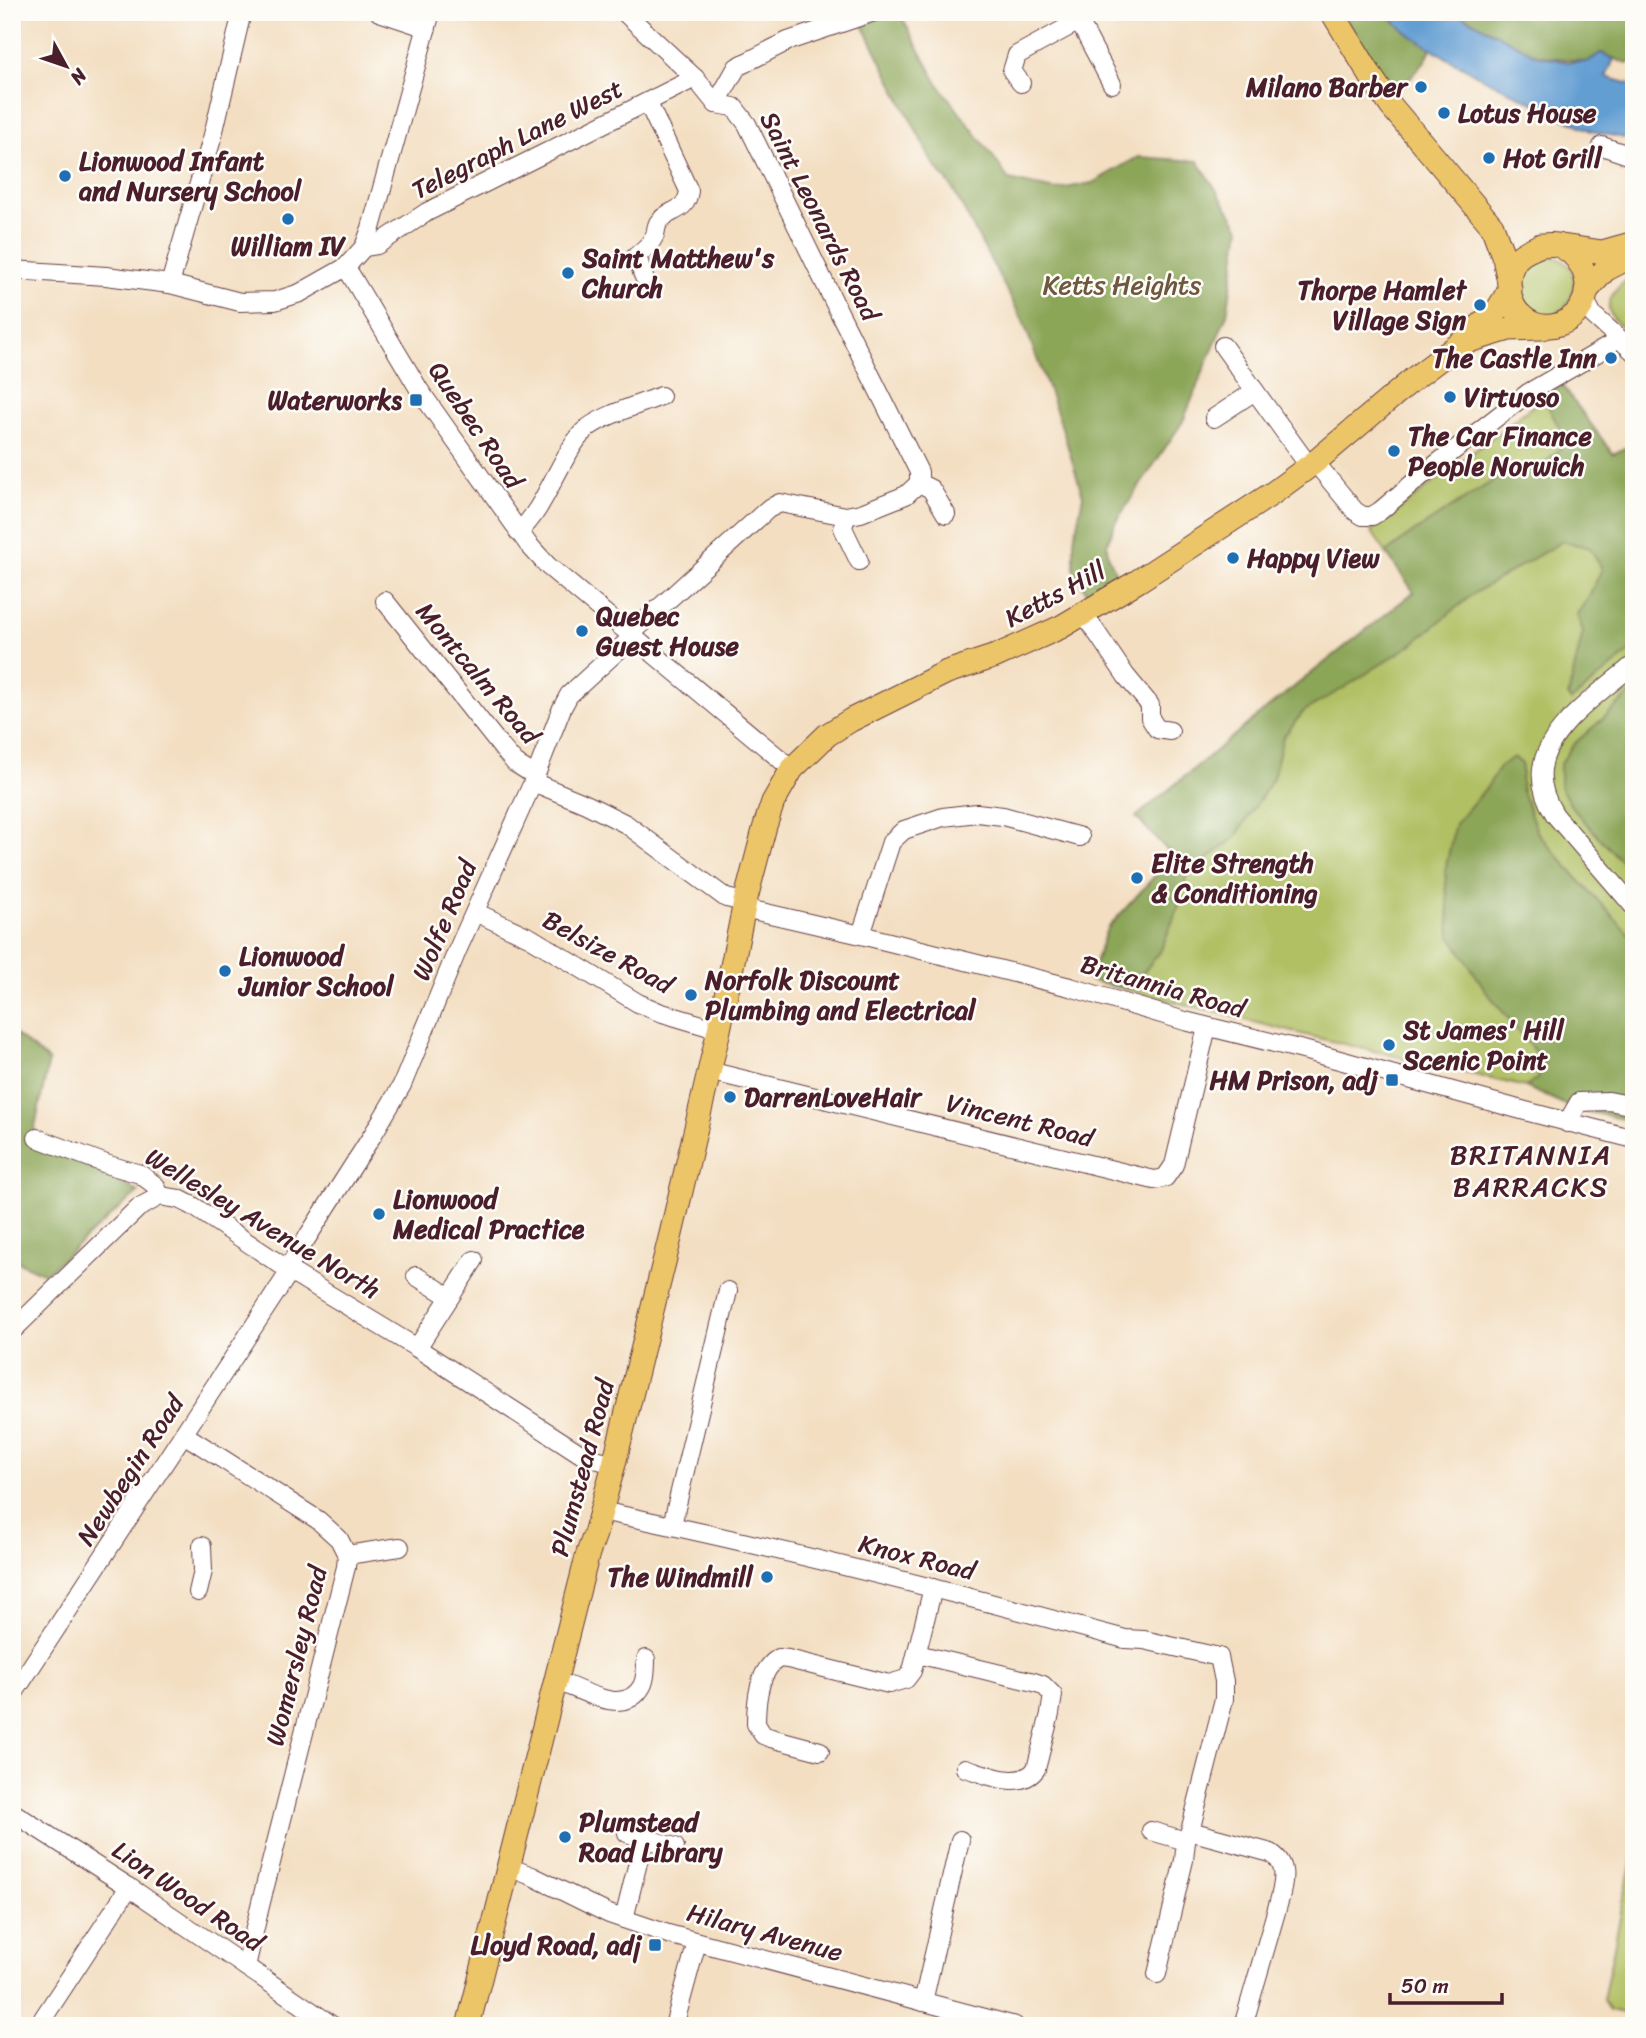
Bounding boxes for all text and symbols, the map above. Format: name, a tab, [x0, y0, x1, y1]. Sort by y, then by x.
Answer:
north arrow	[32, 32, 102, 102]
text: N	[61, 60, 96, 93]
place label: Milano Barber	[1245, 64, 1409, 110]
street label: Telegraph Lane West	[403, 66, 631, 212]
marker: Milano Barber	[1413, 79, 1429, 95]
place label: Lotus House	[1458, 90, 1597, 136]
street label: Saint Leonards Road	[747, 103, 894, 331]
marker: Lotus House	[1436, 105, 1452, 121]
place label: Hot Grill	[1503, 135, 1603, 181]
place label: Lionwood Infant and Nursery School	[78, 138, 303, 214]
marker: Hot Grill	[1481, 150, 1497, 166]
marker: Lionwood Infant and Nursery School	[57, 168, 73, 184]
marker: William IV	[280, 211, 296, 227]
place label: William IV	[231, 223, 347, 269]
place label: Saint Matthew's Church	[581, 235, 775, 311]
park label: Ketts Heights	[1043, 262, 1201, 308]
marker: Saint Matthew's Church	[560, 265, 576, 281]
place label: Thorpe Hamlet Village Sign	[1298, 267, 1468, 343]
marker: Thorpe Hamlet Village Sign	[1472, 297, 1488, 313]
place label: The Castle Inn	[1432, 335, 1598, 381]
marker: The Castle Inn	[1603, 350, 1619, 366]
street label: Quebec Road	[416, 351, 537, 500]
place label: Virtuoso	[1464, 374, 1560, 420]
place label: Waterworks	[268, 377, 403, 423]
marker: Virtuoso	[1442, 389, 1458, 405]
marker: Waterworks	[408, 392, 424, 408]
place label: The Car Finance People Norwich	[1408, 413, 1592, 489]
marker: The Car Finance People Norwich	[1386, 443, 1402, 459]
place label: Happy View	[1247, 535, 1380, 581]
street label: Ketts Hill	[996, 548, 1115, 640]
marker: Happy View	[1225, 550, 1241, 566]
street label: Montcalm Road	[404, 591, 553, 757]
place label: Quebec Guest House	[596, 593, 739, 669]
marker: Quebec Guest House	[574, 623, 590, 639]
place label: Elite Strength & Conditioning	[1151, 840, 1318, 916]
street label: Wolfe Road	[398, 850, 491, 988]
marker: Elite Strength & Conditioning	[1129, 870, 1145, 886]
street label: Belsize Road	[534, 897, 684, 1008]
place label: Lionwood Junior School	[237, 933, 395, 1009]
street label: Britannia Road	[1075, 941, 1253, 1032]
place label: Norfolk Discount Plumbing and Electrical	[704, 957, 977, 1033]
marker: Lionwood Junior School	[217, 963, 233, 979]
marker: Norfolk Discount Plumbing and Electrical	[683, 987, 699, 1003]
place label: St James' Hill Scenic Point	[1402, 1007, 1565, 1083]
marker: St James' Hill Scenic Point	[1381, 1037, 1397, 1053]
place label: HM Prison, adj	[1210, 1057, 1380, 1103]
marker: HM Prison, adj	[1384, 1072, 1400, 1088]
place label: DarrenLoveHair	[744, 1074, 923, 1120]
street label: Vincent Road	[941, 1079, 1101, 1161]
marker: DarrenLoveHair	[722, 1089, 738, 1105]
district label: BRITANNIA BARRACKS	[1450, 1130, 1612, 1211]
street label: Wellesley Avenue North	[136, 1134, 390, 1312]
place label: Lionwood Medical Practice	[392, 1176, 585, 1252]
marker: Lionwood Medical Practice	[371, 1206, 387, 1222]
street label: Plumstead Road	[536, 1372, 628, 1562]
street label: Newbegin Road	[63, 1383, 198, 1555]
street label: Knox Road	[854, 1520, 982, 1594]
place label: The Windmill	[608, 1554, 755, 1600]
street label: Womersley Road	[251, 1559, 341, 1751]
marker: The Windmill	[759, 1569, 775, 1585]
place label: Plumstead Road Library	[578, 1799, 723, 1875]
street label: Lion Wood Road	[102, 1828, 276, 1965]
marker: Plumstead Road Library	[557, 1829, 573, 1845]
street label: Hilary Avenue	[682, 1889, 848, 1975]
place label: Lloyd Road, adj	[471, 1922, 642, 1968]
marker: Lloyd Road, adj	[647, 1937, 663, 1953]
scale bar	[1390, 1961, 1502, 2005]
text: 50 m	[1401, 1967, 1449, 2005]

